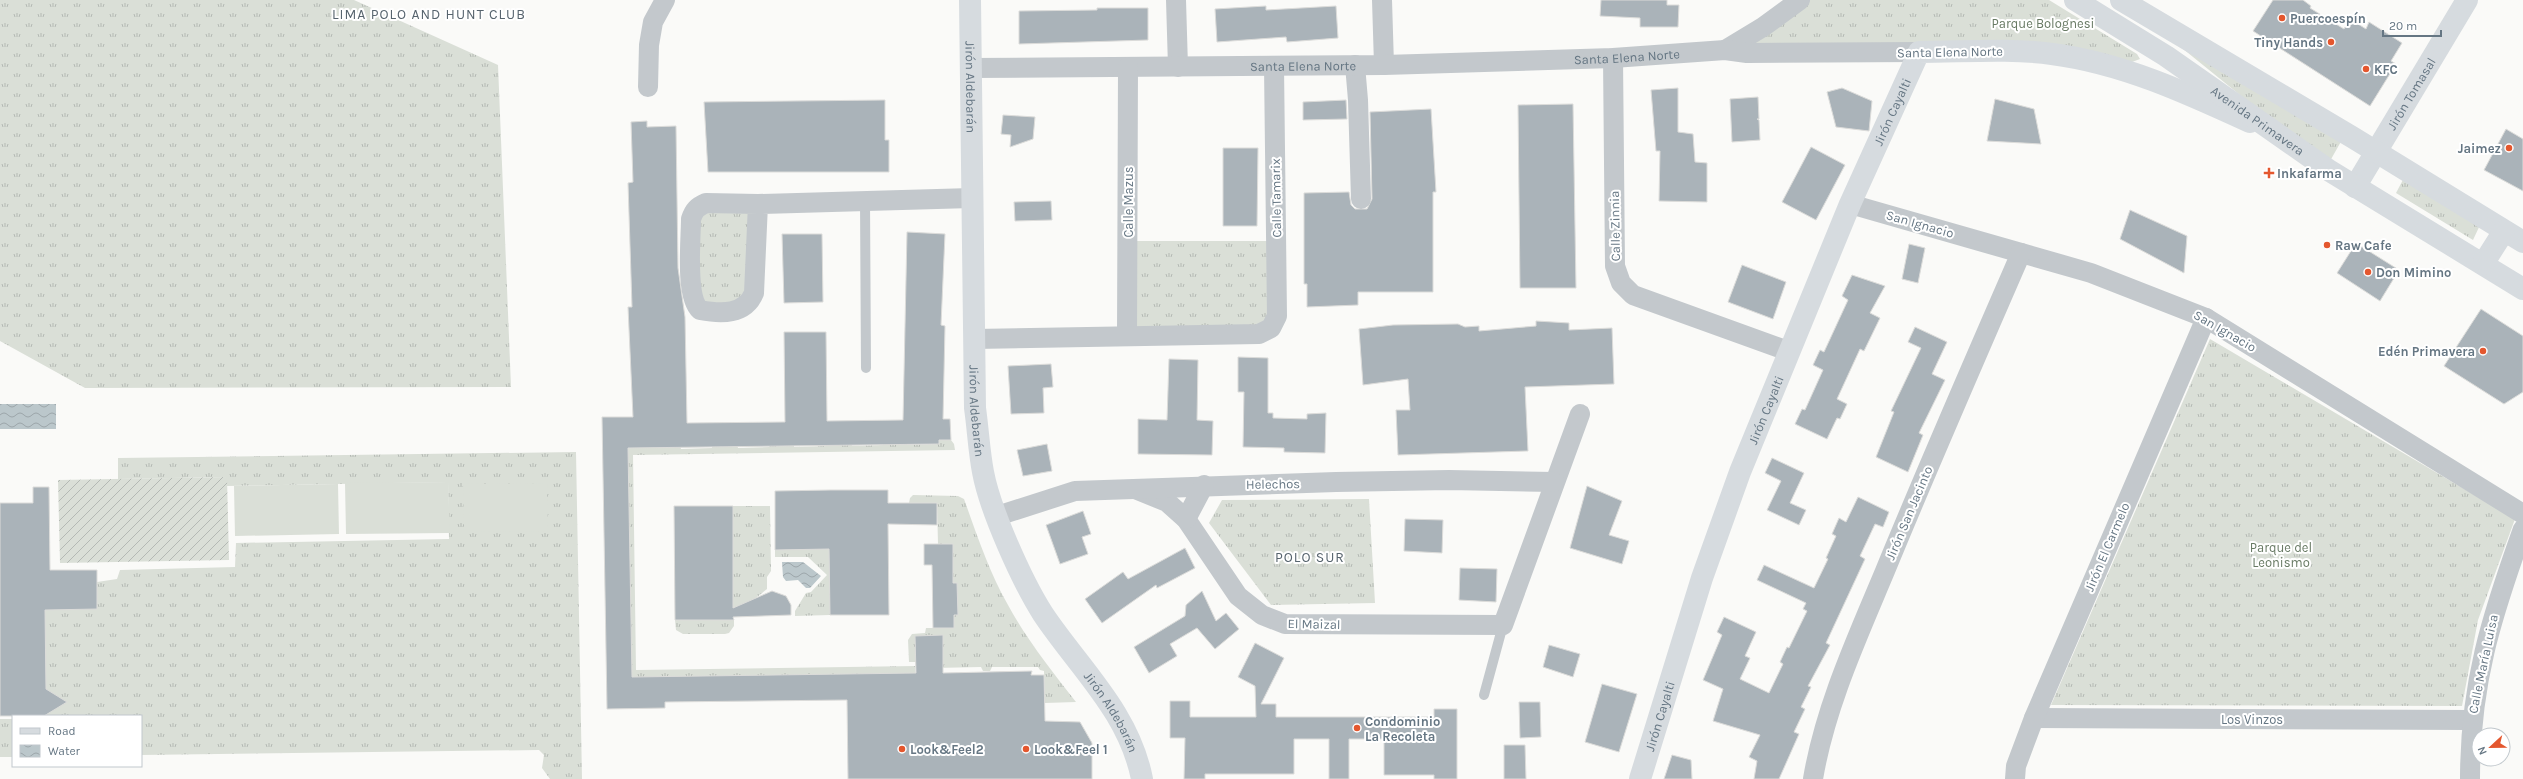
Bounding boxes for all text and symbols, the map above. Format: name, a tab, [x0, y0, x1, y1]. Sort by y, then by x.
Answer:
district label: LIMA POLO AND HUNT CLUB	[332, 6, 526, 23]
place label: Puercoespín	[2290, 11, 2366, 26]
scale bar	[2383, 12, 2441, 38]
marker: Puercoespín	[2277, 13, 2287, 23]
park label: Parque Bolognesi	[1992, 16, 2094, 32]
text: 20 m	[2389, 19, 2417, 33]
place label: Tiny Hands	[2254, 35, 2323, 50]
marker: Tiny Hands	[2326, 37, 2336, 47]
street label: Jirón Aldebarán	[963, 41, 979, 133]
street label: Santa Elena Norte	[1897, 44, 2003, 60]
street label: Santa Elena Norte	[1574, 46, 1681, 67]
street label: Jirón Tomasal	[2384, 55, 2438, 132]
street label: Santa Elena Norte	[1250, 58, 1356, 73]
place label: KFC	[2374, 62, 2398, 77]
marker: KFC	[2361, 64, 2371, 74]
street label: Jirón Cayalti	[1870, 76, 1914, 148]
street label: Avenida Primavera	[2208, 83, 2307, 158]
place label: Jaimez	[2458, 141, 2501, 156]
marker: Jaimez	[2504, 143, 2514, 153]
street label: Calle Tamarix	[1268, 158, 1284, 238]
street label: Calle Mazus	[1121, 166, 1136, 238]
place label: Inkafarma	[2277, 166, 2342, 181]
marker: Inkafarma	[2264, 168, 2274, 178]
street label: Calle Zinnia	[1607, 191, 1623, 261]
street label: San Ignacio	[1884, 207, 1956, 241]
place label: Raw Cafe	[2335, 238, 2392, 253]
marker: Raw Cafe	[2322, 240, 2332, 250]
place label: Don Mimino	[2376, 265, 2451, 280]
marker: Don Mimino	[2363, 267, 2373, 277]
street label: San Ignacio	[2191, 307, 2259, 355]
place label: Edén Primavera	[2378, 344, 2475, 359]
marker: Edén Primavera	[2478, 346, 2488, 356]
street label: Jirón Aldebarán	[967, 365, 988, 458]
street label: Jirón Cayalti	[1745, 374, 1786, 446]
street label: Jirón San Jacinto	[1882, 464, 1936, 562]
street label: Helechos	[1246, 476, 1300, 492]
street label: Jirón El Carmelo	[2081, 500, 2133, 594]
park label: Parque del Leonismo	[2250, 540, 2312, 570]
district label: POLO SUR	[1275, 549, 1345, 566]
street label: Calle María Luisa	[2465, 613, 2501, 715]
street label: El Maizal	[1287, 616, 1341, 632]
street label: Jirón Aldebarán	[1081, 668, 1141, 754]
street label: Jirón Cayalti	[1642, 679, 1677, 753]
street label: Los Vinzos	[2221, 712, 2283, 727]
place label: Condominio La Recoleta	[1365, 714, 1440, 744]
legend	[12, 715, 142, 767]
marker: Condominio La Recoleta	[1352, 723, 1362, 733]
text: Road	[48, 724, 76, 738]
north arrow	[2471, 727, 2511, 767]
place label: Look&Feel2	[910, 742, 984, 757]
place label: Look&Feel 1	[1034, 742, 1108, 757]
text: Water	[48, 744, 81, 758]
marker: Look&Feel2	[897, 744, 907, 754]
marker: Look&Feel 1	[1021, 744, 1031, 754]
text: N	[2475, 744, 2490, 757]

